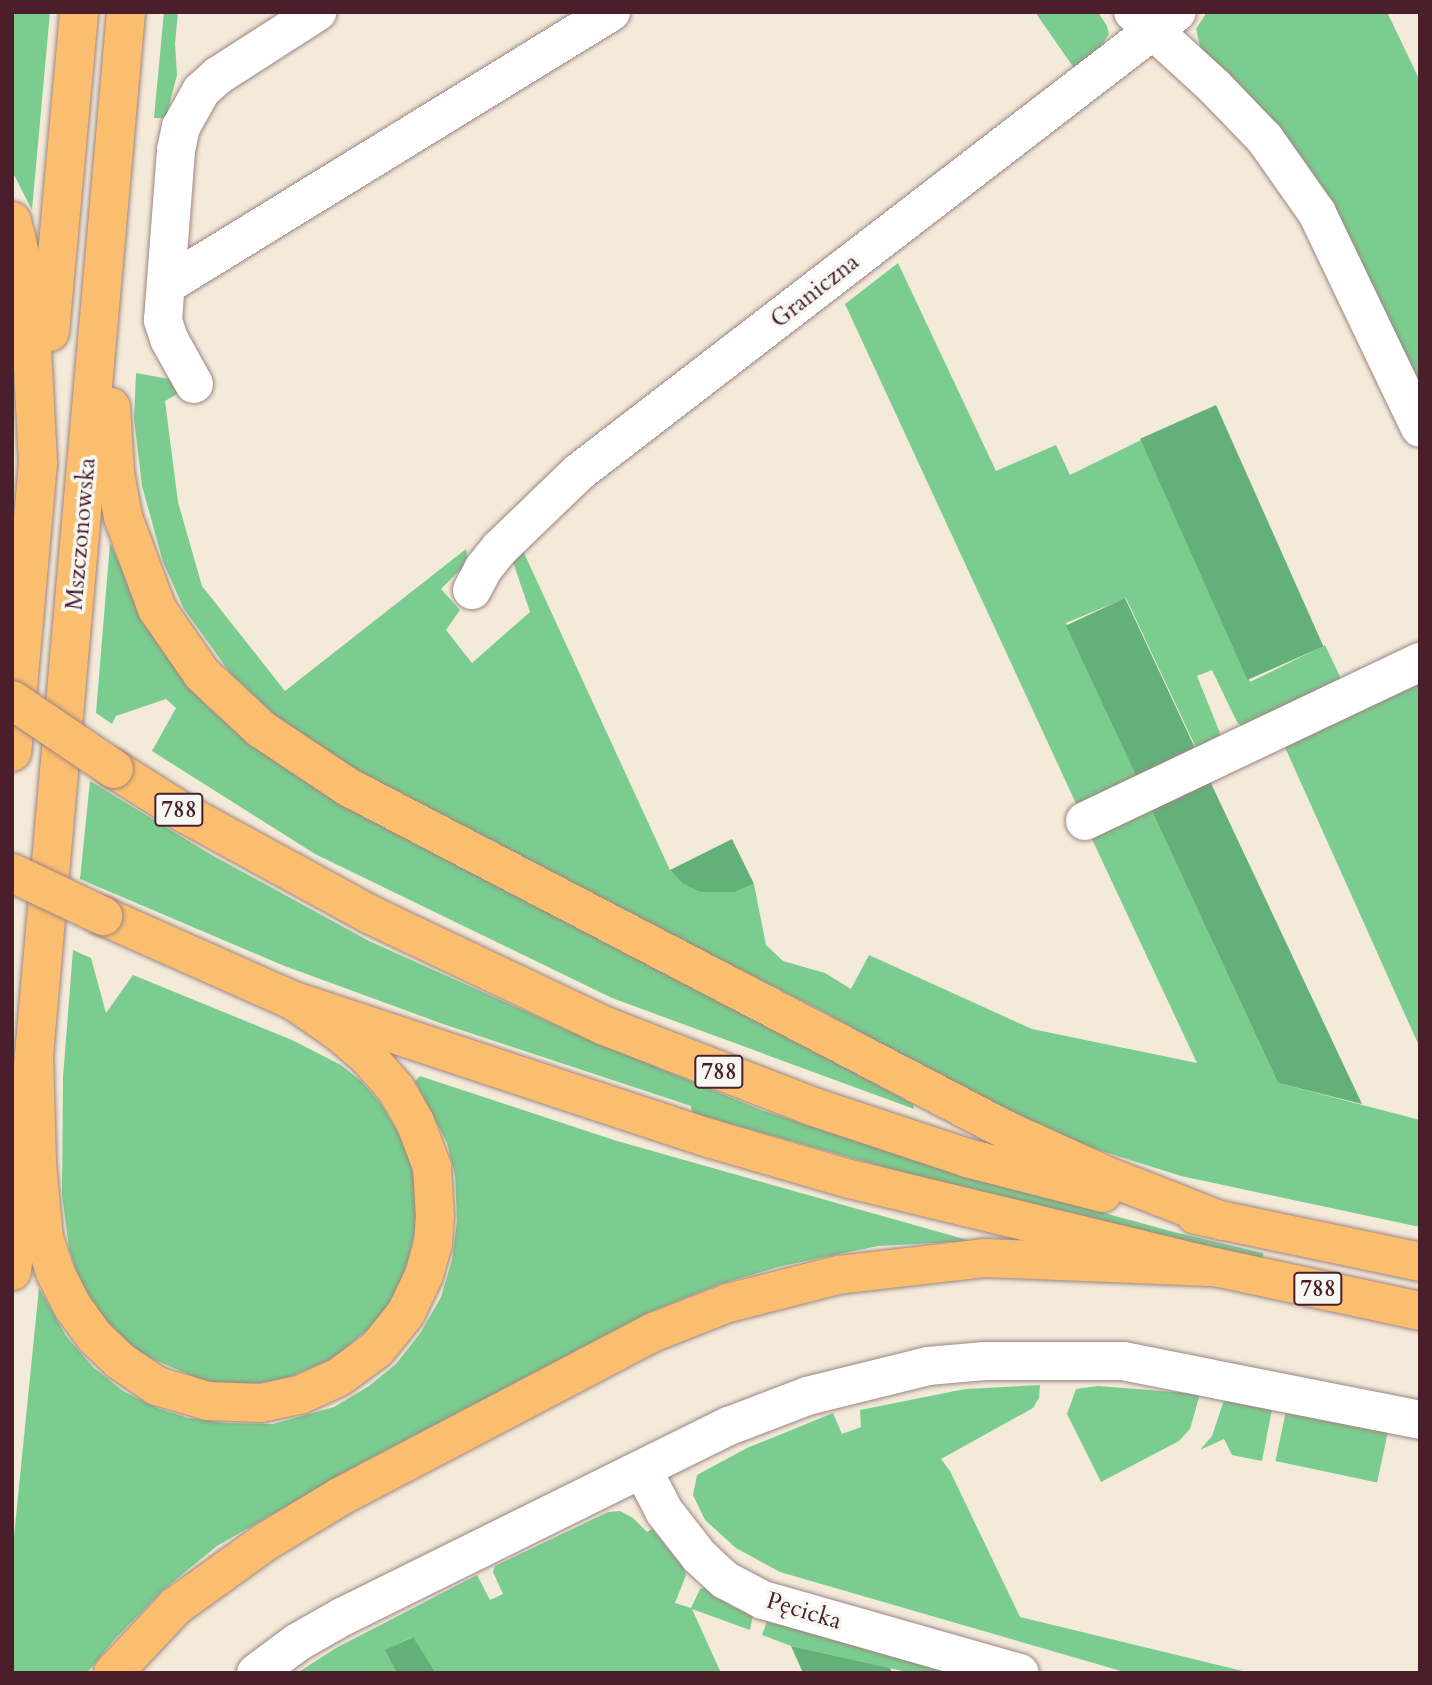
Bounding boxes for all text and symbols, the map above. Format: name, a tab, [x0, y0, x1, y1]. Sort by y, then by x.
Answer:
street label: Graniczna	[765, 248, 865, 334]
street label: Mszczonowska	[60, 456, 102, 612]
road number: 788	[153, 790, 205, 830]
road number: 788	[693, 1052, 745, 1092]
road number: 788	[1292, 1270, 1344, 1308]
street label: Pęcicka	[763, 1586, 845, 1636]

